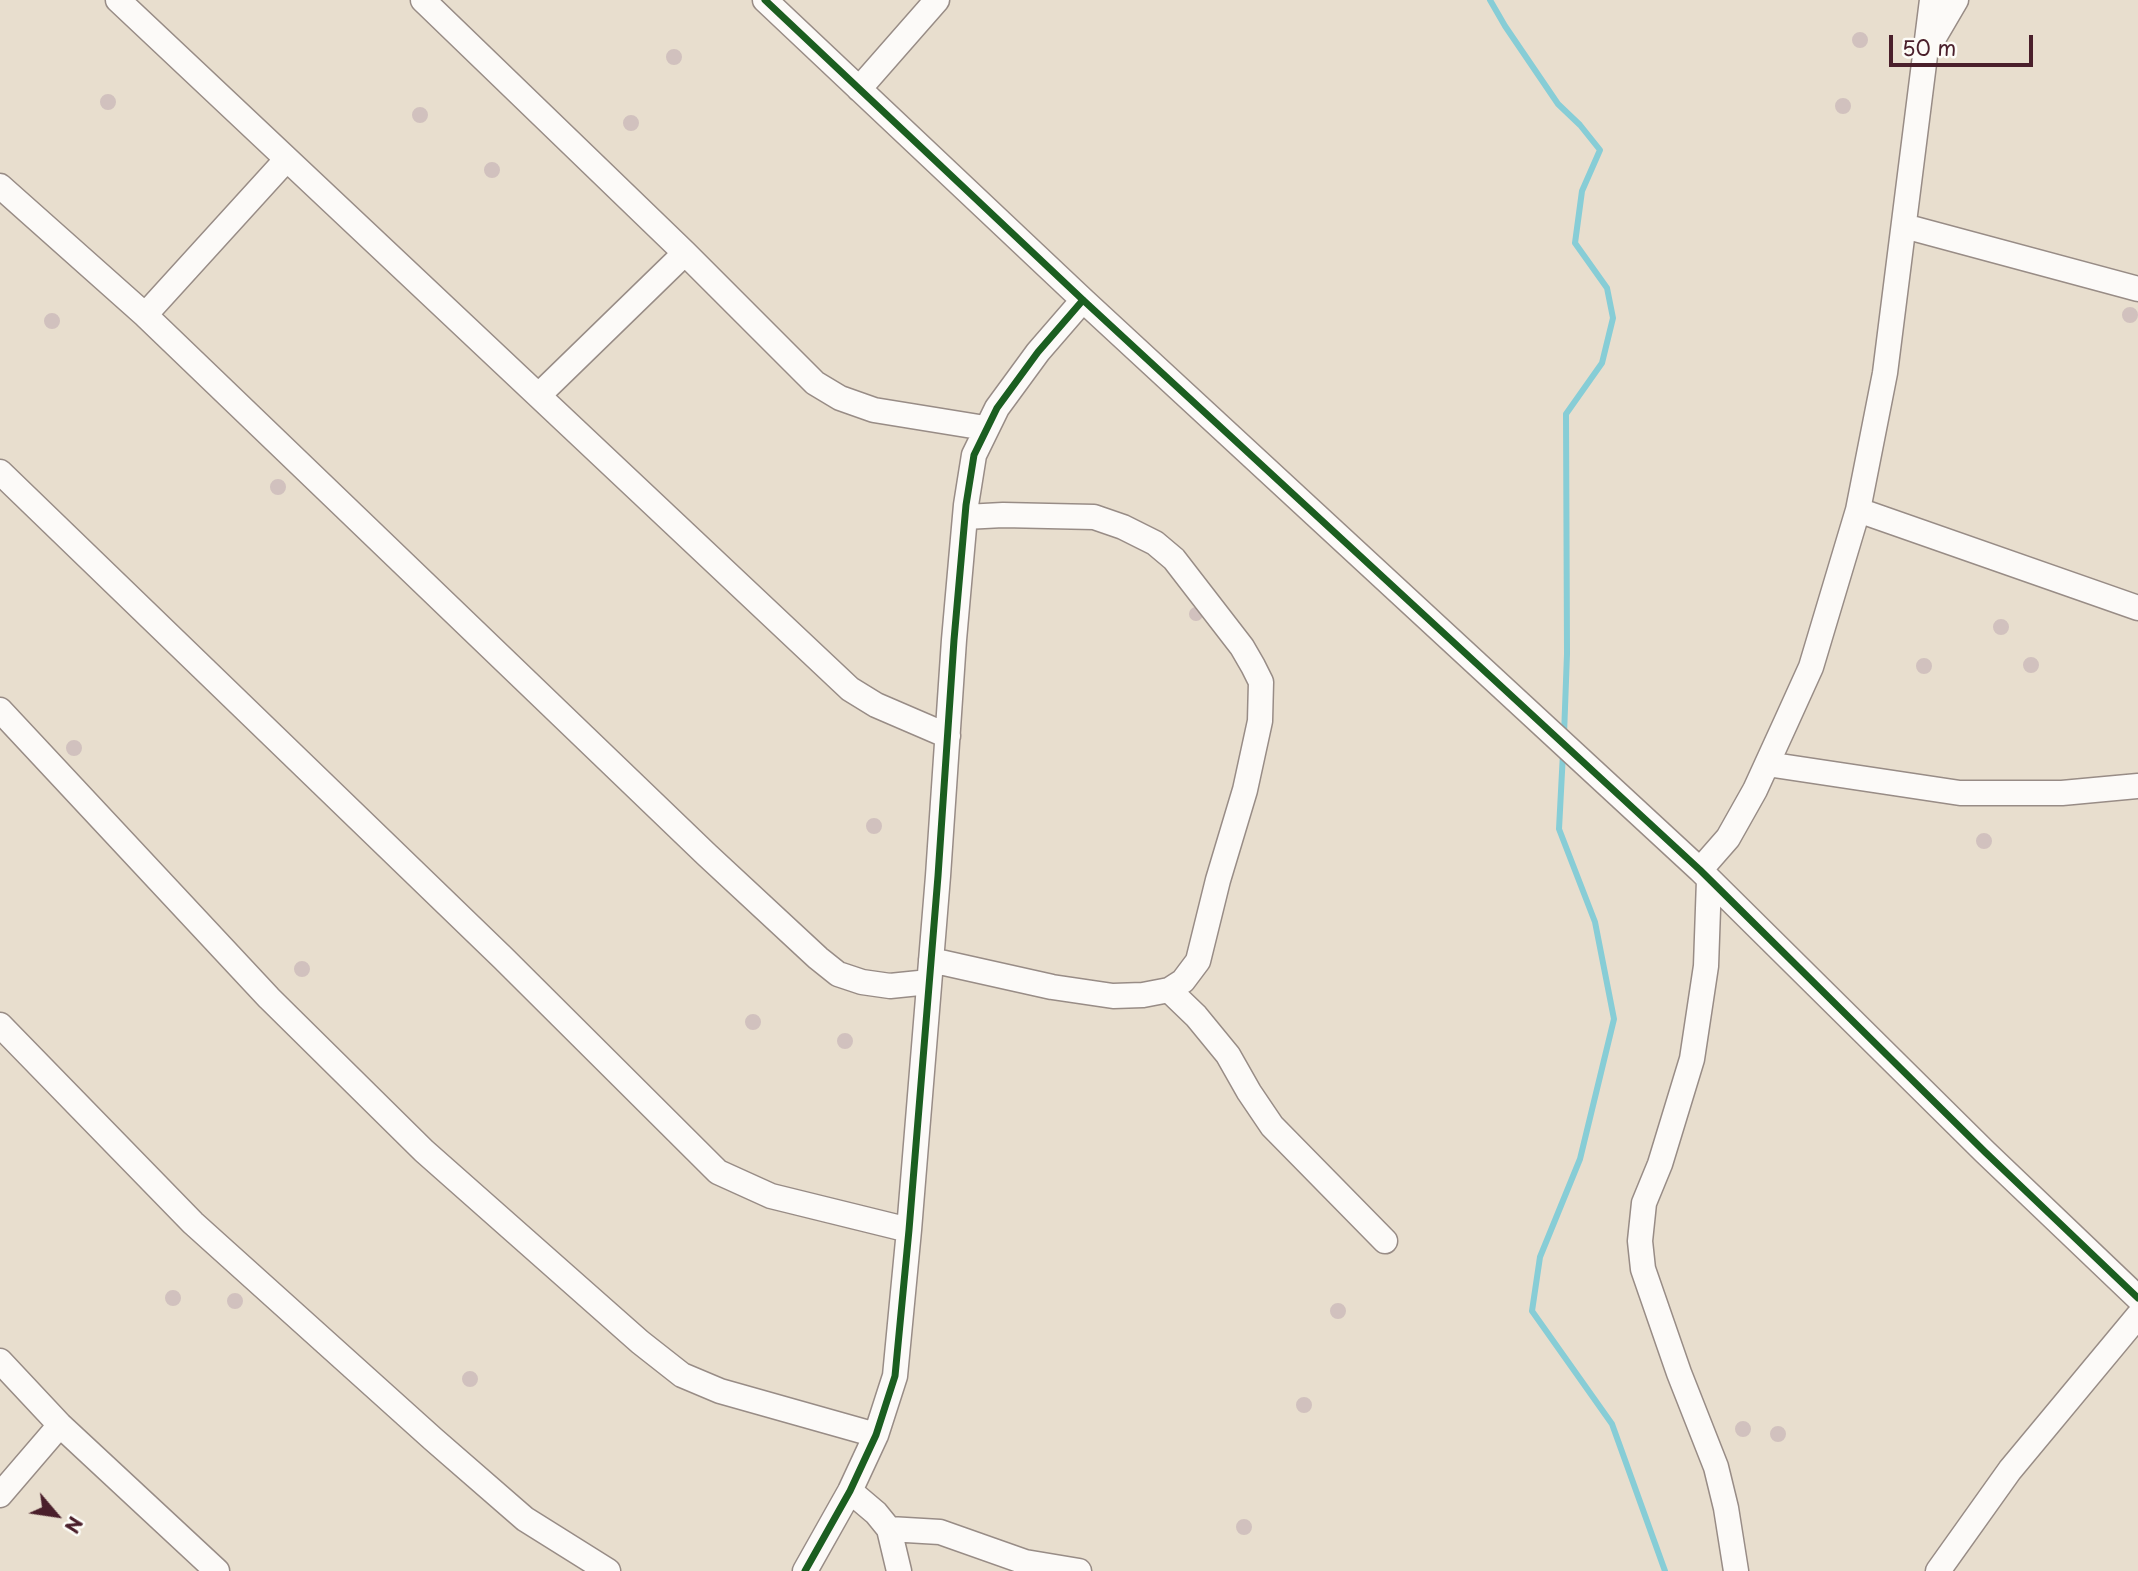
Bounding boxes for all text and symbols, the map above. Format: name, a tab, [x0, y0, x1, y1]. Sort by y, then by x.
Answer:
scale bar	[1893, 21, 2036, 65]
text: 50 m	[1902, 31, 1956, 63]
north arrow	[21, 1480, 91, 1550]
text: N	[58, 1512, 90, 1539]

